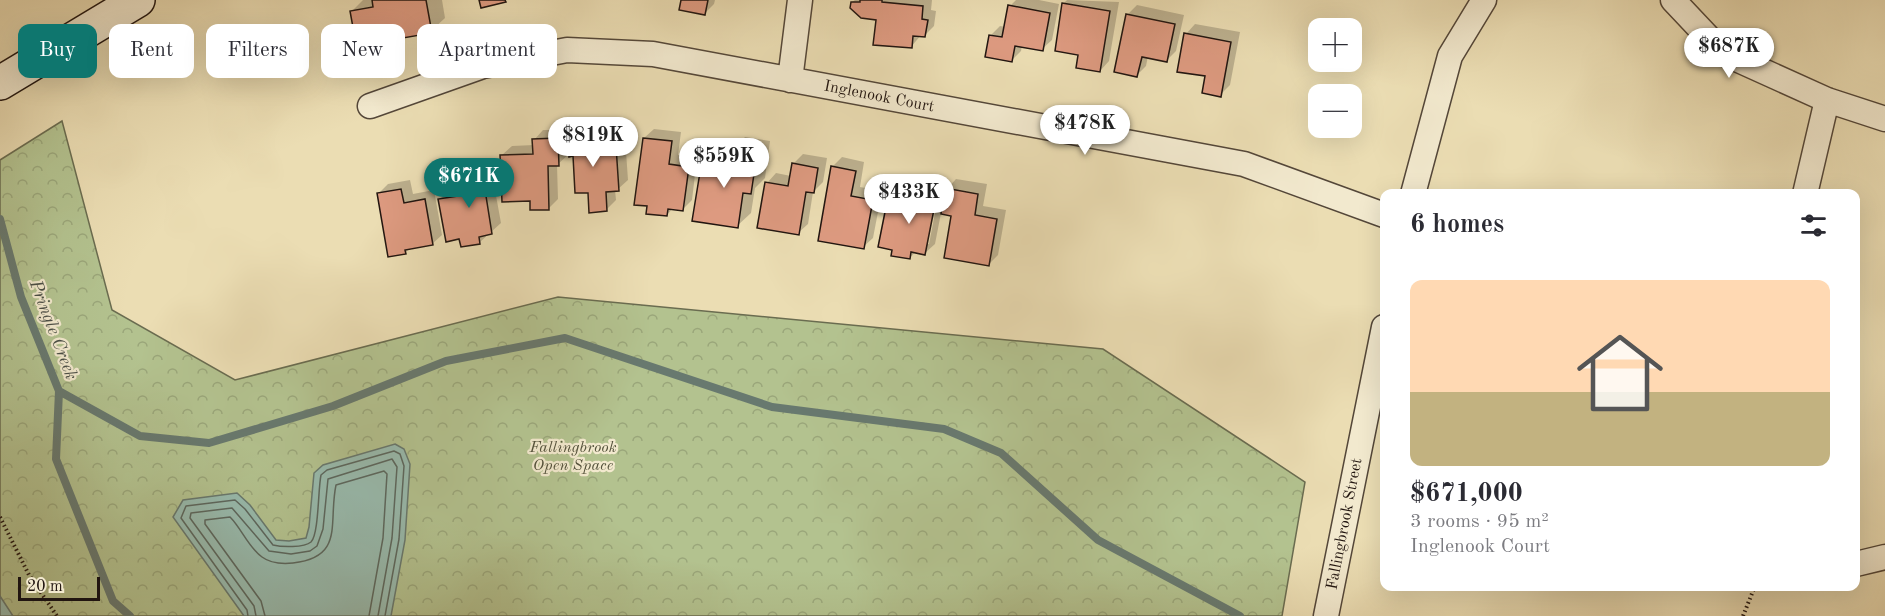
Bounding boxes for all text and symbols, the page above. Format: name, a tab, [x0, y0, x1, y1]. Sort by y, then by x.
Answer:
map controls	[1308, 18, 1362, 138]
button: +	[1308, 18, 1362, 72]
chip: Buy	[18, 24, 97, 78]
chip: Rent	[109, 24, 194, 78]
chip: Filters	[206, 24, 309, 78]
chip: New	[321, 24, 405, 78]
chip: Apartment	[417, 24, 557, 78]
pin: $687K	[1687, 28, 1771, 79]
text: $687K	[1698, 37, 1760, 57]
street label: Inglenook Court	[823, 78, 936, 116]
button: −	[1308, 84, 1362, 138]
pin: $478K	[1043, 105, 1127, 156]
text: $478K	[1054, 114, 1116, 134]
pin: $819K	[551, 117, 635, 168]
text: $819K	[562, 126, 624, 146]
pin: $559K	[682, 138, 766, 189]
text: $559K	[693, 147, 755, 167]
pin: $671K	[427, 158, 511, 209]
text: $671K	[438, 167, 500, 187]
pin: $433K	[867, 174, 951, 225]
text: $433K	[878, 183, 940, 203]
icon: filters	[1797, 209, 1830, 242]
text: 6 homes	[1410, 212, 1504, 238]
water label: Pringle Creek	[25, 277, 80, 383]
icon: home	[1566, 319, 1674, 427]
park label: Fallingbrook Open Space	[528, 440, 617, 474]
street label: Fallingbrook Street	[1324, 456, 1366, 591]
text: $671,000	[1410, 481, 1523, 507]
text: 3 rooms · 95 m²	[1410, 512, 1549, 532]
text: Inglenook Court	[1410, 537, 1550, 557]
scale bar	[18, 574, 100, 602]
text: 20 m	[27, 579, 63, 595]

